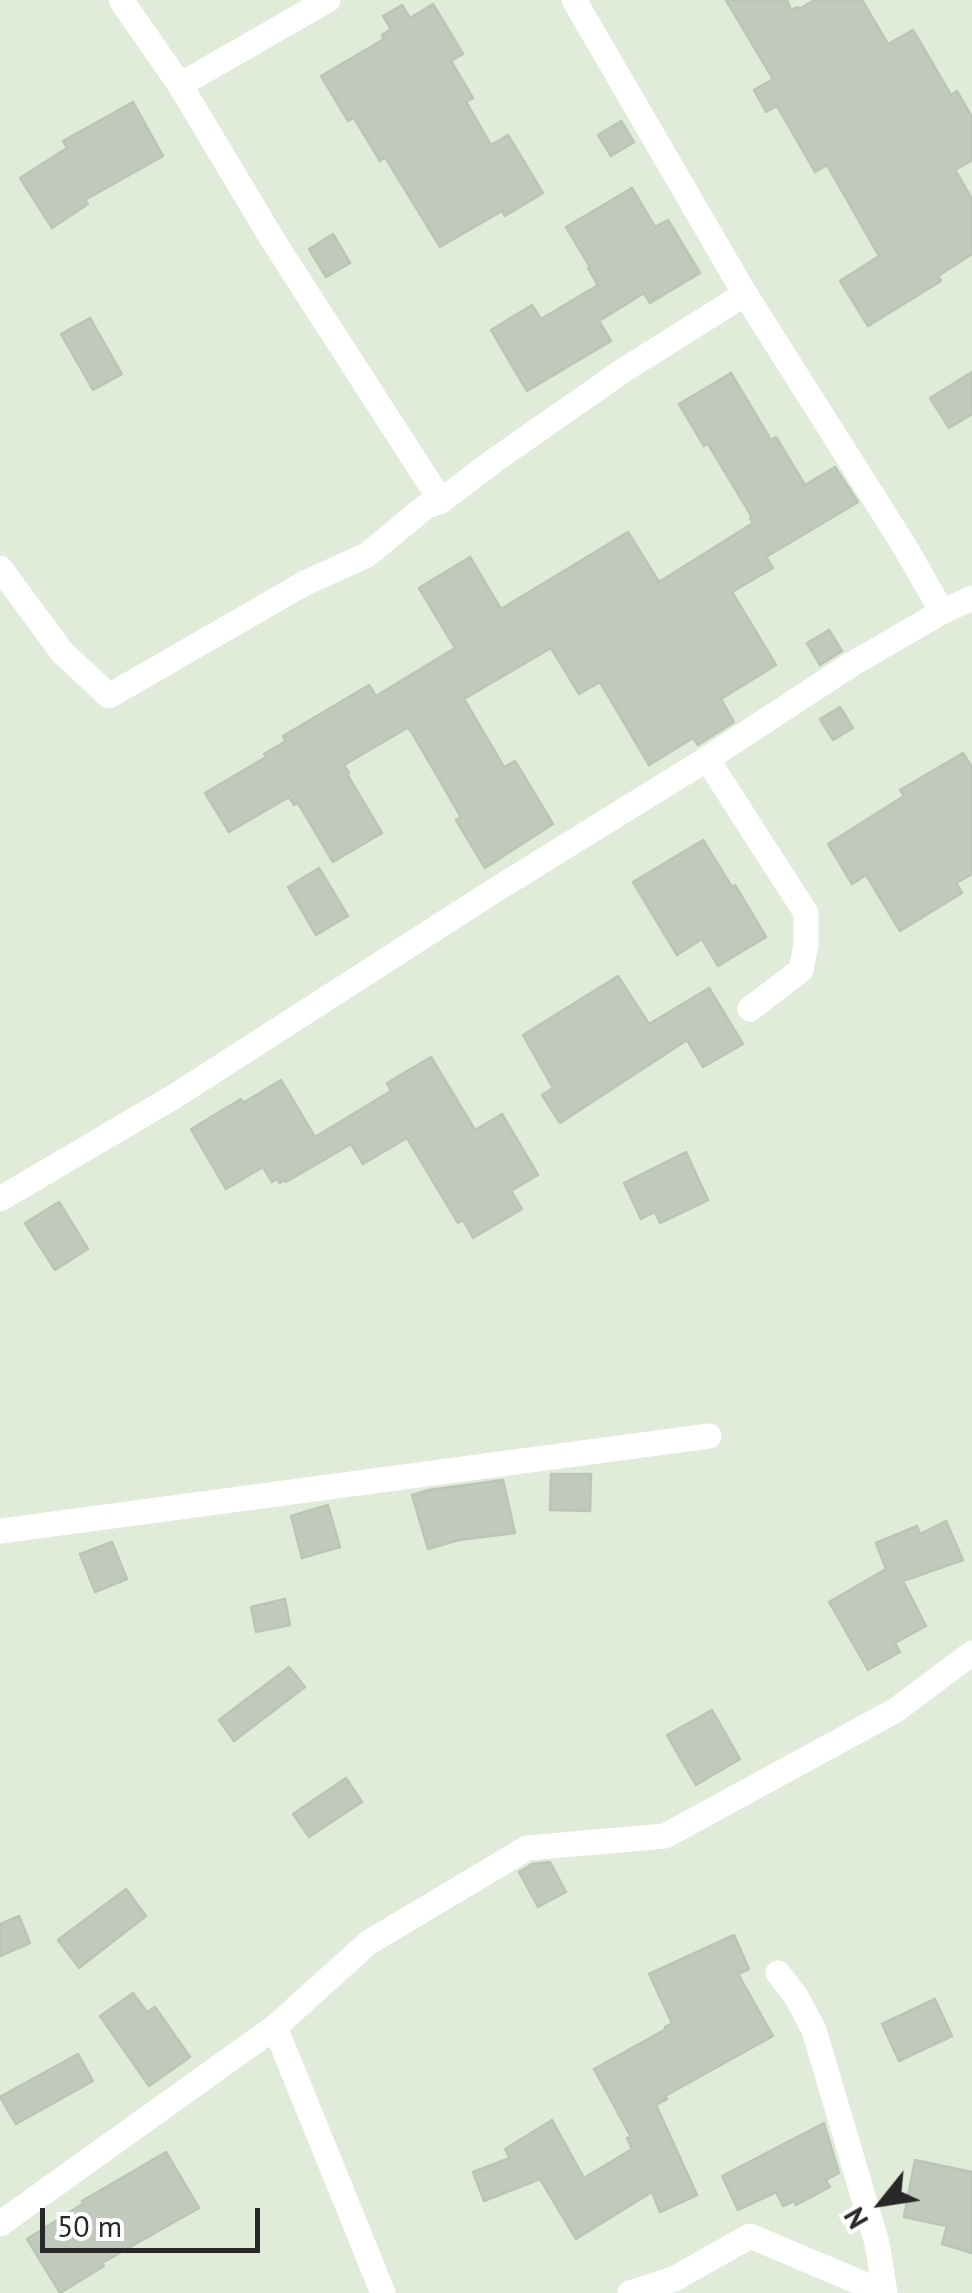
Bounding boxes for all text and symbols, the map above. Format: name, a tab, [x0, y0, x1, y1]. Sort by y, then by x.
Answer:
north arrow	[832, 2153, 932, 2253]
scale bar	[45, 2188, 265, 2250]
text: N	[835, 2201, 876, 2235]
text: 50 m	[57, 2206, 122, 2245]

